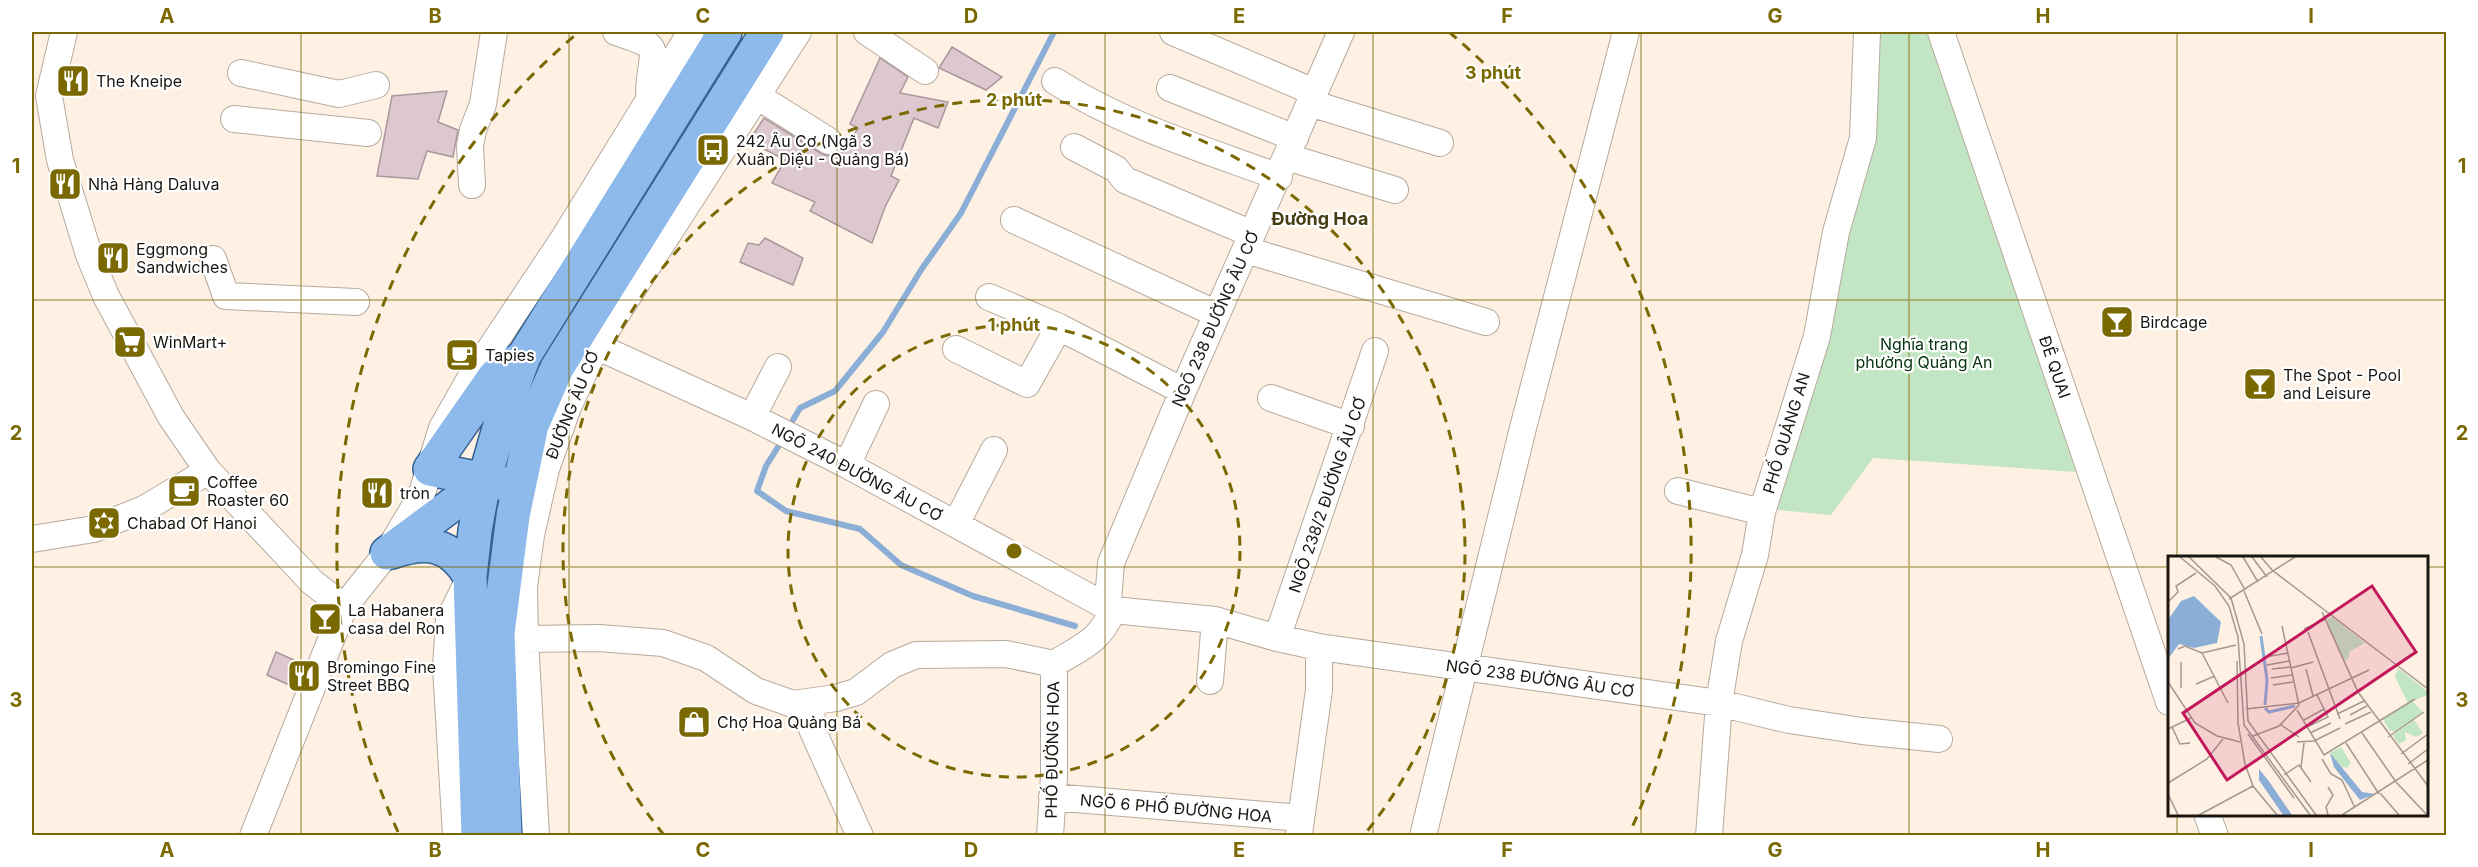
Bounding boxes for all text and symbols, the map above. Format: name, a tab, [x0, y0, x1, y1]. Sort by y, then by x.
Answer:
text: A	[160, 4, 175, 28]
text: B	[428, 4, 442, 28]
text: C	[696, 4, 710, 28]
text: D	[964, 4, 978, 28]
text: E	[1233, 4, 1245, 28]
text: F	[1501, 4, 1513, 28]
text: G	[1767, 4, 1783, 28]
text: H	[2036, 4, 2050, 28]
text: I	[2308, 4, 2314, 28]
text: 3 phút	[1465, 62, 1522, 83]
restaurant icon: The Kneipe	[55, 63, 91, 99]
place label: The Kneipe	[96, 71, 182, 91]
text: 2 phút	[986, 89, 1042, 110]
place label: 242 Âu Cơ (Ngã 3 Xuân Diệu - Quảng Bá)	[736, 131, 910, 169]
bus stop icon: 242 Âu Cơ (Ngã 3 Xuân Diệu - Quảng Bá)	[695, 132, 731, 168]
text: 1	[12, 154, 20, 178]
text: 1	[2458, 154, 2466, 178]
restaurant icon: Nhà Hàng Daluva	[47, 166, 83, 202]
place label: Nhà Hàng Daluva	[88, 174, 219, 194]
district label: Đường Hoa	[1272, 208, 1368, 229]
street label: NGÕ 238 ĐƯỜNG ÂU CƠ	[1167, 228, 1263, 410]
place label: Eggmong Sandwiches	[136, 239, 228, 277]
restaurant icon: Eggmong Sandwiches	[95, 240, 131, 276]
bar icon: Birdcage	[2099, 304, 2135, 340]
place label: Birdcage	[2140, 312, 2207, 332]
text: 1 phút	[988, 314, 1041, 335]
supermarket icon: WinMart+	[112, 324, 148, 360]
place label: WinMart+	[153, 332, 227, 352]
street label: ĐÊ QUAI	[2035, 333, 2075, 401]
park label: Nghĩa trang phường Quảng An	[1856, 334, 1992, 372]
cafe icon: Tapies	[444, 337, 480, 373]
place label: Tapies	[485, 345, 535, 365]
street label: ĐƯỜNG ÂU CƠ	[541, 348, 603, 462]
place label: The Spot - Pool and Leisure	[2283, 365, 2401, 403]
bar icon: The Spot - Pool and Leisure	[2242, 366, 2278, 402]
street label: PHỐ QUẢNG AN	[1756, 370, 1814, 496]
street label: NGÕ 238/2 ĐƯỜNG ÂU CƠ	[1284, 395, 1370, 595]
street label: NGÕ 240 ĐƯỜNG ÂU CƠ	[768, 419, 946, 525]
text: 2	[10, 421, 22, 445]
text: 2	[2456, 421, 2468, 445]
place label: Coffee Roaster 60	[207, 472, 289, 510]
cafe icon: Coffee Roaster 60	[166, 473, 202, 509]
restaurant icon: tròn	[359, 475, 395, 511]
place label: tròn	[400, 483, 430, 503]
synagogue icon: Chabad Of Hanoi	[86, 505, 122, 541]
place label: Chabad Of Hanoi	[127, 513, 257, 533]
centre of rings	[1004, 541, 1024, 561]
inset map	[2168, 556, 2427, 816]
place label: La Habanera casa del Ron	[348, 600, 445, 638]
bar icon: La Habanera casa del Ron	[307, 601, 343, 637]
street label: NGÕ 238 ĐƯỜNG ÂU CƠ	[1445, 655, 1635, 701]
place label: Bromingo Fine Street BBQ	[327, 657, 436, 695]
restaurant icon: Bromingo Fine Street BBQ	[286, 658, 322, 694]
street label: PHỐ ĐƯỜNG HOA	[1039, 681, 1063, 819]
text: 3	[10, 688, 22, 712]
text: 3	[2456, 688, 2468, 712]
shop icon: Chợ Hoa Quảng Bá	[676, 704, 712, 740]
place label: Chợ Hoa Quảng Bá	[717, 712, 861, 732]
street label: NGÕ 6 PHỐ ĐƯỜNG HOA	[1079, 788, 1273, 826]
text: A	[160, 838, 175, 862]
text: B	[428, 838, 442, 862]
text: C	[696, 838, 710, 862]
text: D	[964, 838, 978, 862]
text: E	[1233, 838, 1245, 862]
text: F	[1501, 838, 1513, 862]
text: G	[1767, 838, 1783, 862]
text: H	[2036, 838, 2050, 862]
text: I	[2308, 838, 2314, 862]

